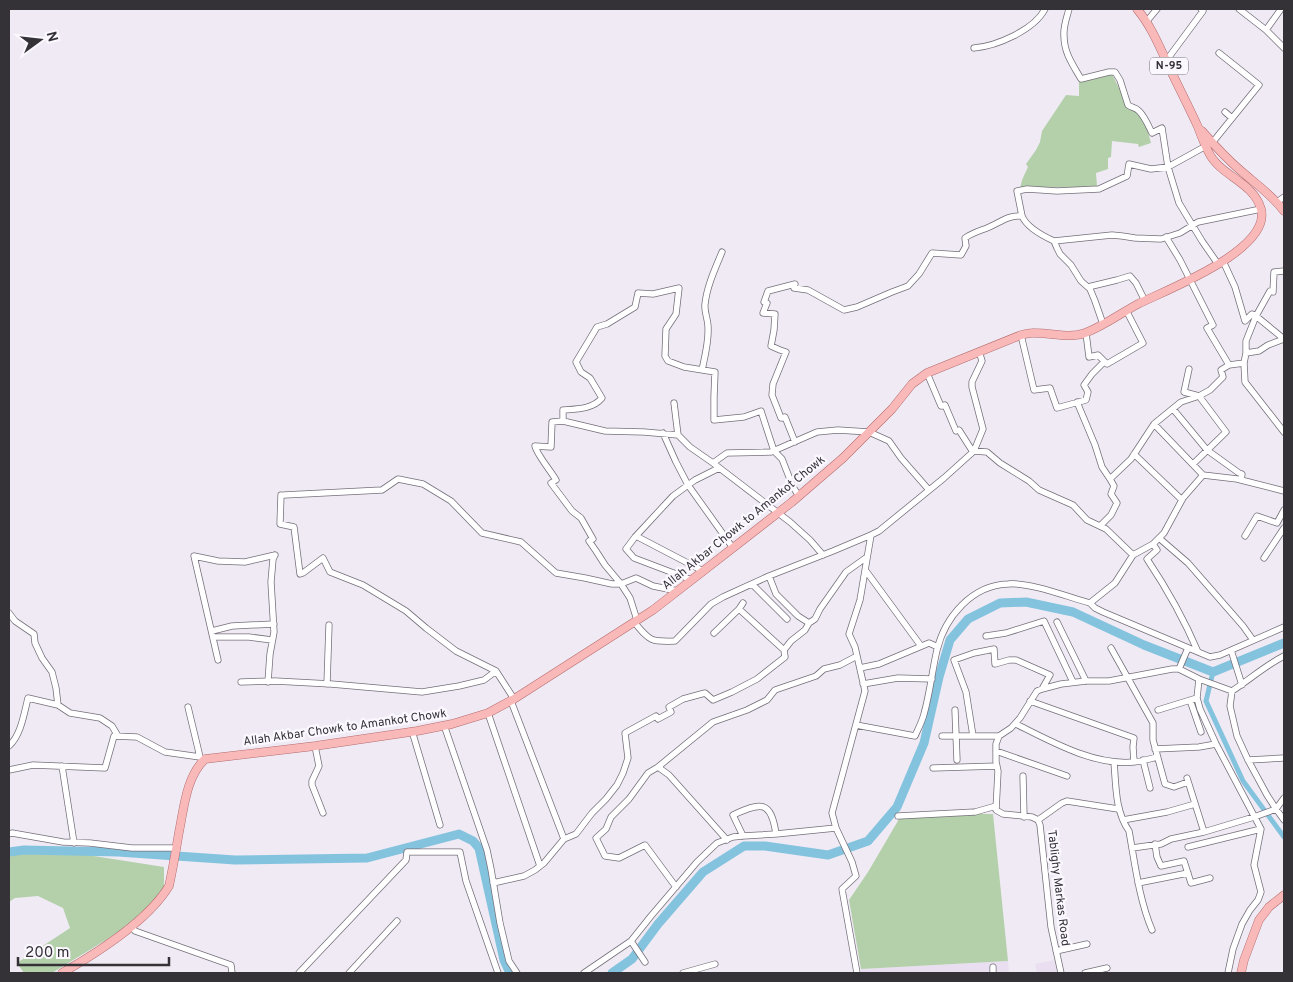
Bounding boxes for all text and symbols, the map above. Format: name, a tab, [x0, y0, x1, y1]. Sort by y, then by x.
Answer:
north arrow	[15, 15, 65, 65]
text: N	[42, 30, 61, 44]
road number: N-95	[1150, 58, 1188, 74]
street label: Allah Akbar Chowk to Amankot Chowk	[659, 452, 829, 594]
street label: Allah Akbar Chowk to Amankot Chowk	[242, 706, 448, 750]
street label: Tablighy Markas Road	[1043, 829, 1073, 947]
scale bar	[18, 934, 169, 966]
text: 200 m	[25, 944, 70, 963]

